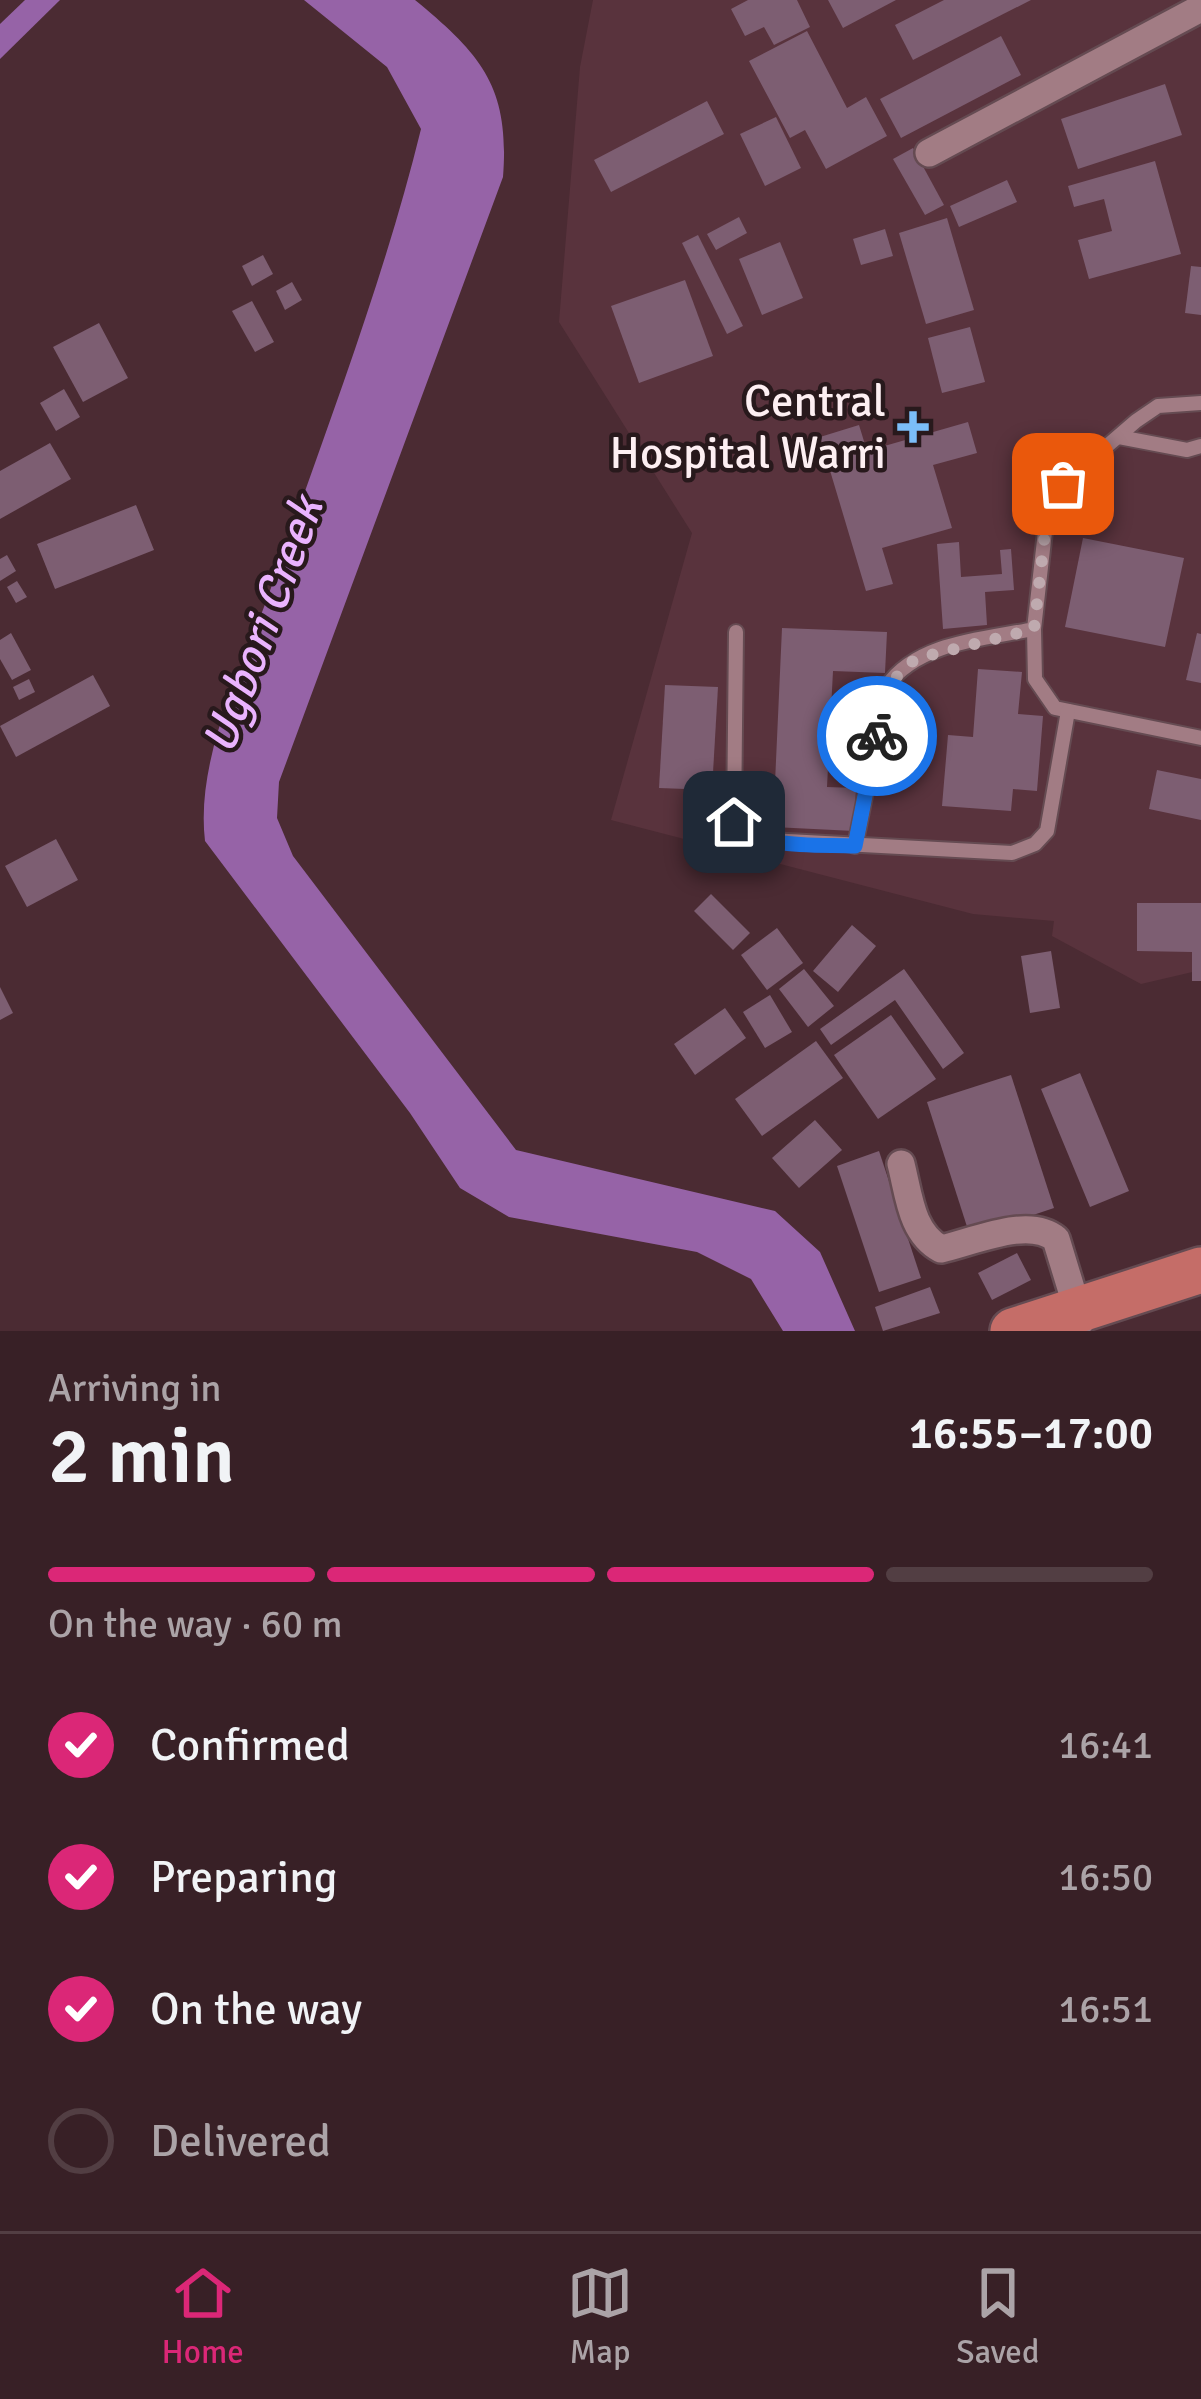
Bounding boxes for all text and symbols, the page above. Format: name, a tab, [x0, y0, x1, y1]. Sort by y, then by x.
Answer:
place label: Central Hospital Warri	[610, 374, 886, 481]
marker: Central Hospital Warri	[897, 411, 929, 443]
pin	[1012, 433, 1114, 535]
icon: bag	[1030, 451, 1096, 517]
water label: Ugbori Creek	[189, 485, 338, 761]
courier	[817, 676, 937, 796]
icon: bike	[844, 703, 910, 769]
pin	[683, 771, 785, 873]
icon: home	[701, 789, 767, 855]
text: Arriving in	[48, 1364, 222, 1412]
text: 16:55–17:00	[909, 1406, 1153, 1461]
text: 2 min	[48, 1409, 235, 1505]
text: On the way · 60 m	[48, 1600, 343, 1648]
icon: check	[48, 1712, 114, 1778]
text: Confirmed	[150, 1718, 350, 1773]
text: 16:41	[1058, 1721, 1153, 1769]
icon: check	[48, 1844, 114, 1910]
text: Preparing	[150, 1850, 338, 1905]
text: 16:50	[1058, 1853, 1153, 1901]
icon: check	[48, 1976, 114, 2042]
text: On the way	[150, 1982, 362, 2037]
text: 16:51	[1058, 1985, 1153, 2033]
text: Delivered	[150, 2114, 331, 2169]
tab: Home	[162, 2260, 244, 2373]
tab: Map	[567, 2260, 633, 2373]
tab: Saved	[956, 2260, 1039, 2373]

